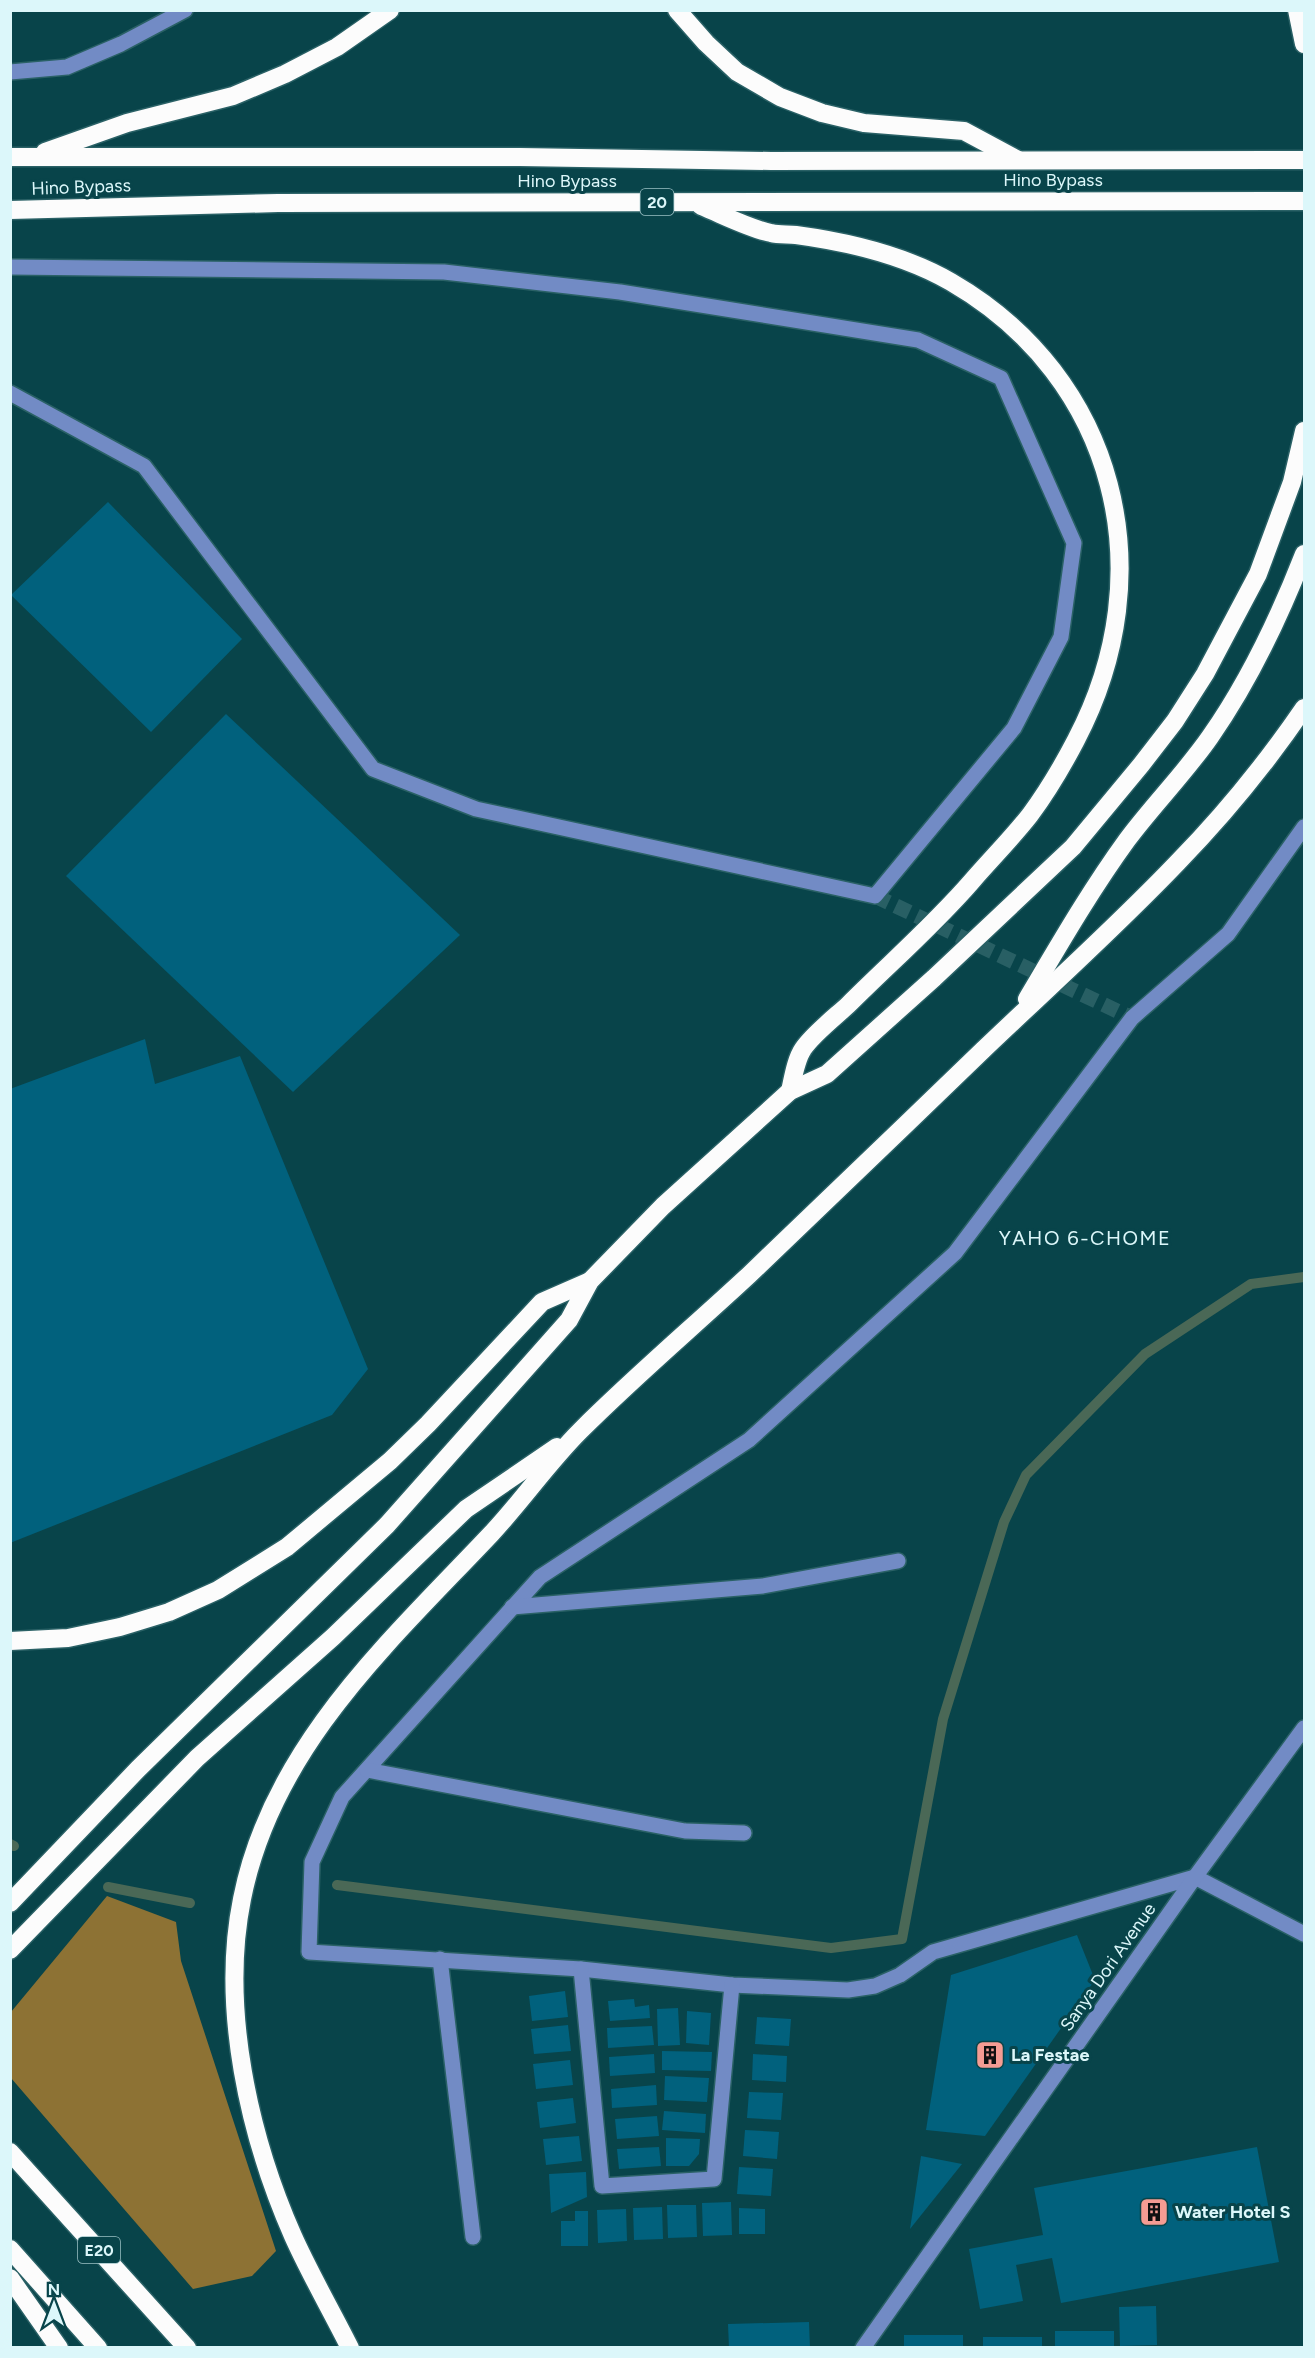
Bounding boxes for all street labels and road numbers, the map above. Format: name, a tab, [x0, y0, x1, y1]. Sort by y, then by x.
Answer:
street label: Hino Bypass	[1003, 169, 1103, 191]
street label: Hino Bypass	[517, 170, 617, 192]
street label: Hino Bypass	[31, 174, 131, 200]
road number: 20	[640, 189, 674, 215]
street label: Sanya Dori Avenue	[1056, 1899, 1161, 2035]
road number: E20	[78, 2237, 120, 2263]

